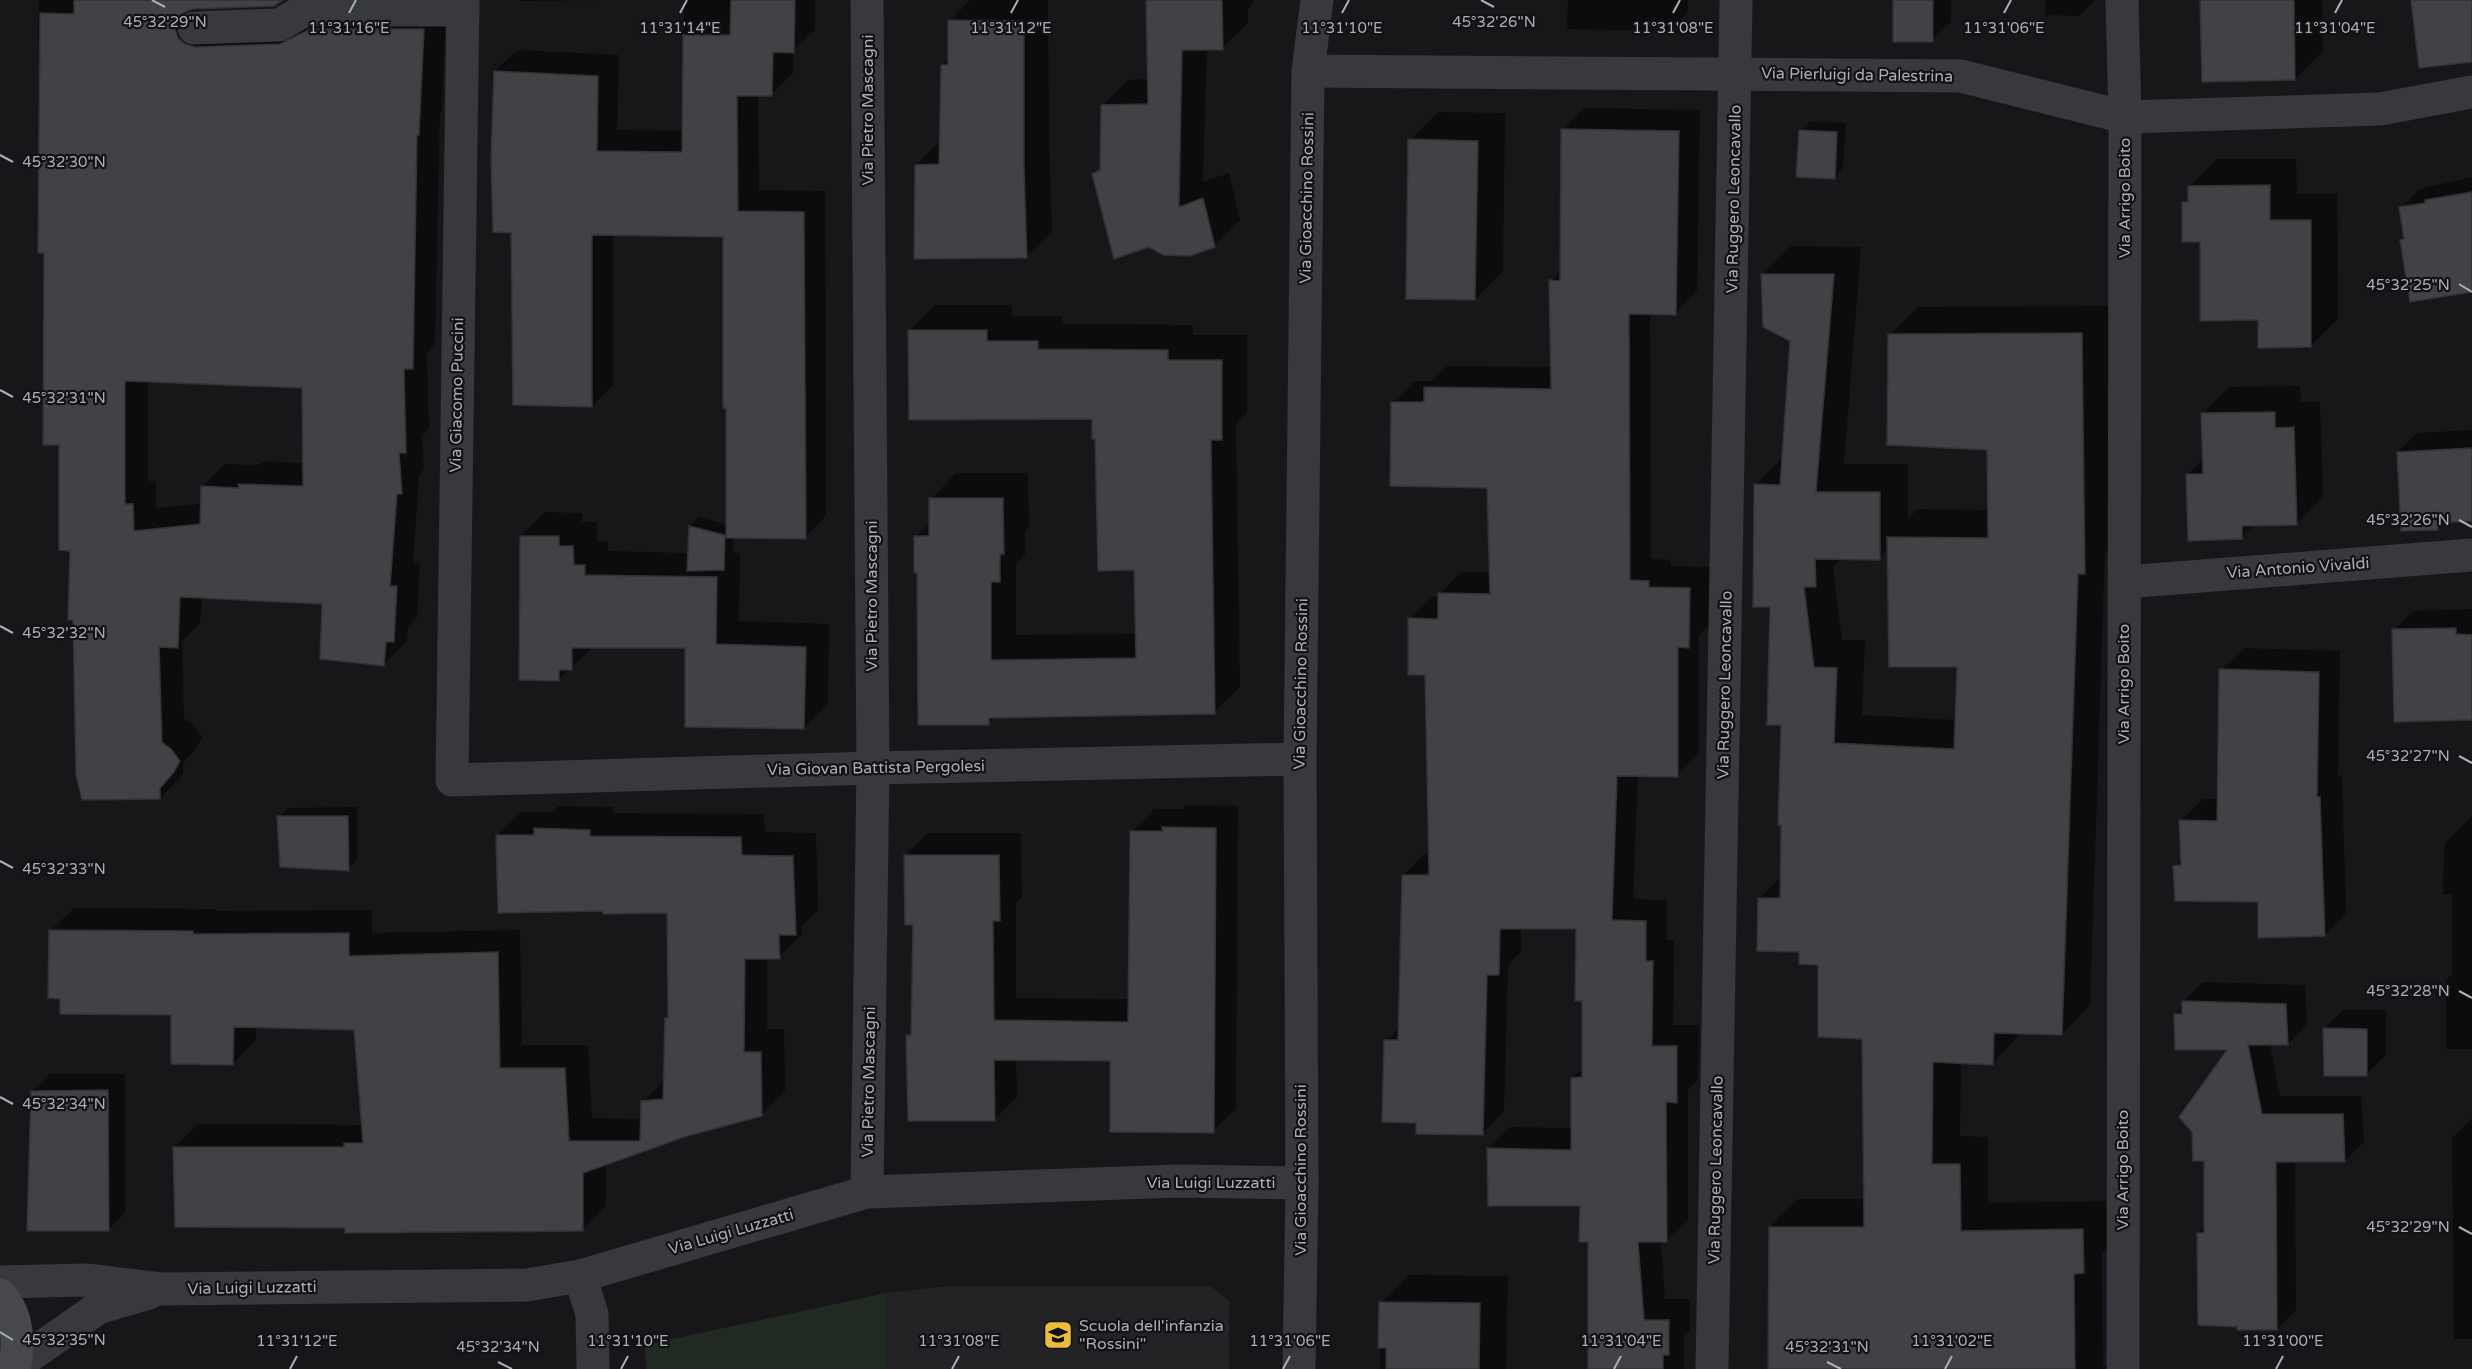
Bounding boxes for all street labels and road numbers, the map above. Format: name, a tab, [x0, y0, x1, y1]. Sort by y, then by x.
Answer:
street label: Via Pietro Mascagni	[858, 34, 878, 186]
street label: Via Pierluigi da Palestrina	[1761, 63, 1953, 87]
street label: Via Ruggero Leoncavallo	[1722, 105, 1746, 293]
street label: Via Gioacchino Rossini	[1296, 112, 1318, 284]
street label: Via Arrigo Boito	[2115, 138, 2135, 258]
street label: Via Giacomo Puccini	[446, 317, 468, 473]
street label: Via Pietro Mascagni	[862, 520, 882, 672]
street label: Via Antonio Vivaldi	[2226, 553, 2370, 583]
street label: Via Ruggero Leoncavallo	[1713, 591, 1737, 779]
street label: Via Gioacchino Rossini	[1290, 598, 1312, 770]
street label: Via Arrigo Boito	[2114, 624, 2134, 744]
street label: Via Giovan Battista Pergolesi	[767, 756, 985, 780]
street label: Via Pietro Mascagni	[858, 1006, 880, 1158]
street label: Via Ruggero Leoncavallo	[1704, 1076, 1728, 1264]
street label: Via Gioacchino Rossini	[1291, 1084, 1311, 1256]
street label: Via Arrigo Boito	[2113, 1110, 2133, 1230]
street label: Via Luigi Luzzatti	[1146, 1173, 1276, 1193]
street label: Via Luigi Luzzatti	[666, 1205, 796, 1259]
street label: Via Luigi Luzzatti	[187, 1277, 317, 1299]

